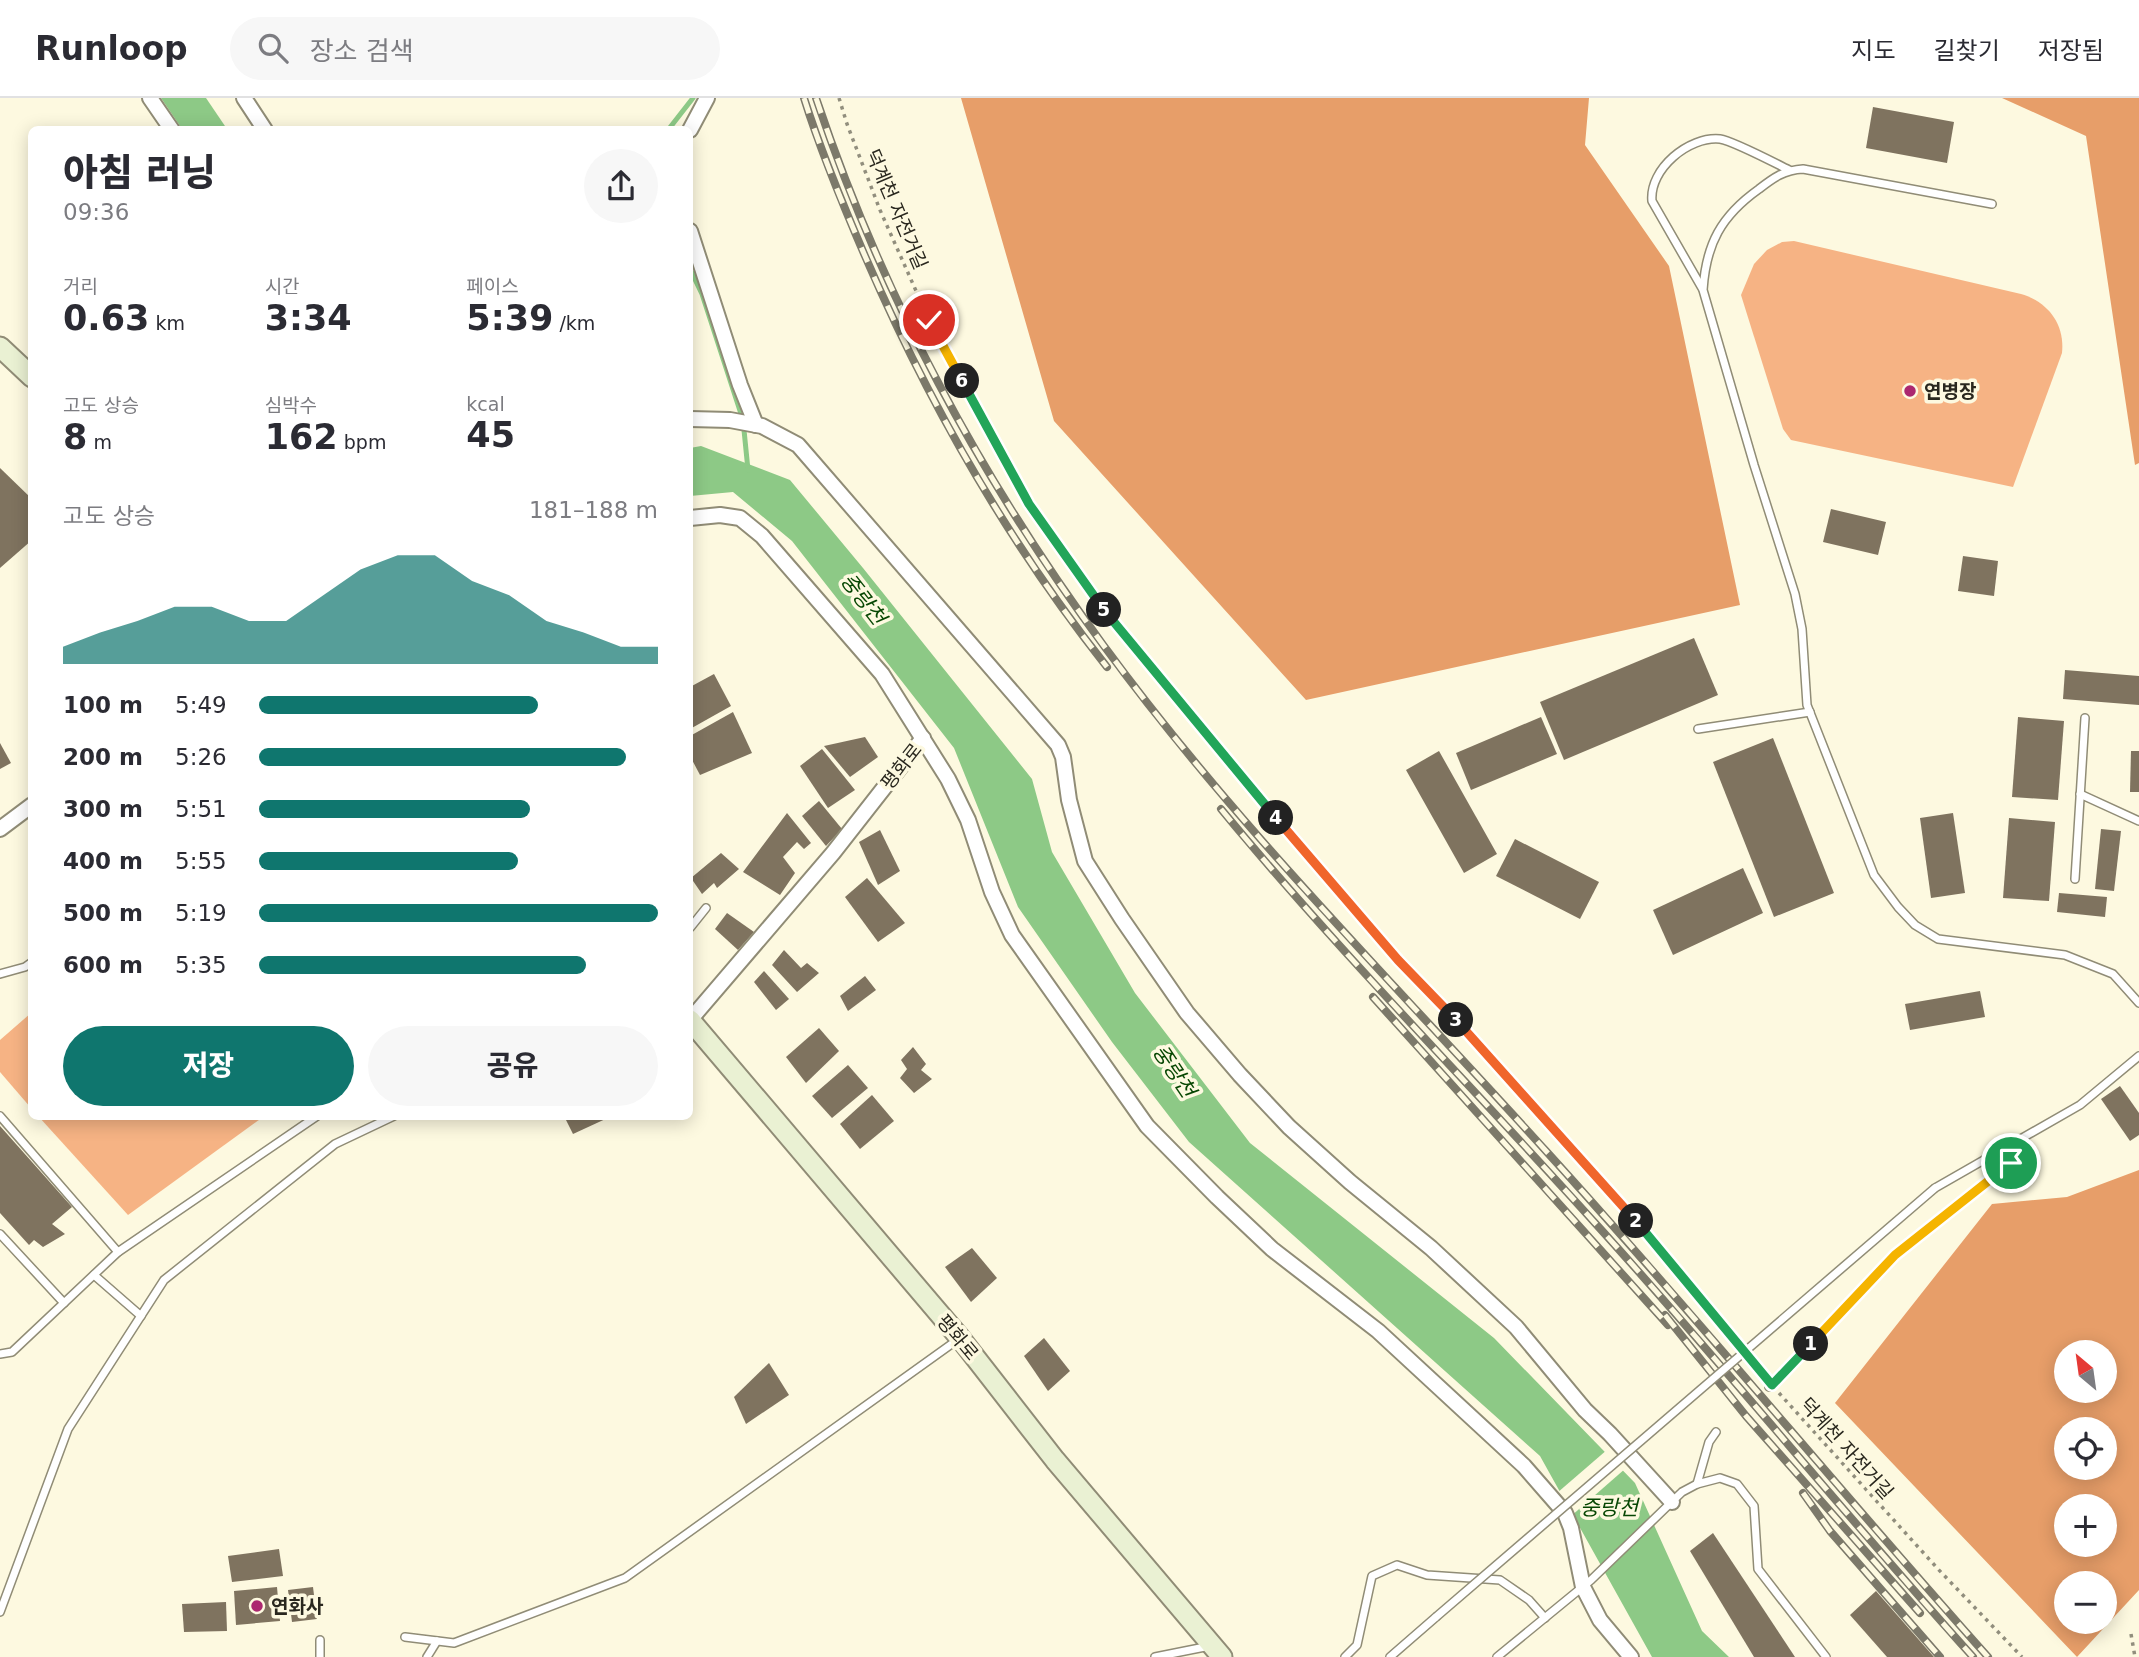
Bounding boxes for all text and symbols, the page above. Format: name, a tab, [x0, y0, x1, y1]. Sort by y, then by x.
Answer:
search box	[230, 17, 720, 80]
text: Runloop	[35, 29, 188, 68]
icon: search	[254, 29, 292, 67]
text: 장소 검색	[310, 36, 414, 66]
text: 지도	[1851, 37, 1896, 65]
text: 길찾기	[1934, 37, 2000, 65]
text: 저장됨	[2038, 37, 2104, 65]
street label: 덕계천 자전거길	[862, 146, 932, 272]
button: share	[584, 149, 658, 223]
text: 아침 러닝	[63, 151, 216, 195]
text: 09:36	[63, 199, 129, 225]
text: 거리	[63, 275, 98, 297]
text: 시간	[265, 275, 300, 297]
text: 페이스	[466, 275, 519, 297]
pin	[899, 290, 959, 350]
text: 0.63	[63, 298, 149, 338]
text: 3:34	[265, 298, 352, 338]
text: 5:39	[466, 298, 553, 338]
icon: check	[910, 301, 948, 339]
text: km	[149, 312, 185, 334]
text: /km	[553, 312, 595, 334]
pin: 6	[944, 364, 979, 398]
text: 6	[955, 369, 968, 391]
place label: 연병장	[1924, 380, 1976, 402]
marker: 연병장	[1902, 383, 1918, 399]
text: kcal	[466, 393, 505, 415]
text: 고도 상승	[63, 394, 139, 416]
text: 심박수	[265, 394, 317, 416]
text: 45	[466, 415, 515, 455]
text: 8	[63, 417, 87, 457]
text: 162	[265, 417, 338, 457]
text: m	[87, 431, 112, 453]
text: bpm	[338, 431, 386, 453]
text: 181–188 m	[529, 497, 658, 523]
text: 고도 상승	[63, 503, 155, 529]
water label: 중랑천	[836, 569, 892, 631]
pin: 5	[1086, 592, 1122, 628]
text: 5	[1097, 598, 1110, 620]
text: 100 m	[63, 692, 143, 718]
text: 5:49	[175, 692, 227, 718]
street label: 평화로	[876, 739, 926, 793]
text: 200 m	[63, 744, 143, 770]
text: 5:26	[175, 744, 227, 770]
text: 300 m	[63, 796, 143, 822]
text: 5:51	[175, 796, 227, 822]
pin: 4	[1258, 800, 1294, 836]
text: 4	[1269, 806, 1282, 828]
text: 400 m	[63, 848, 143, 874]
text: 5:55	[175, 848, 227, 874]
text: 500 m	[63, 900, 143, 926]
text: 5:19	[175, 900, 227, 926]
text: 600 m	[63, 952, 143, 978]
text: 5:35	[175, 952, 227, 978]
pin: 3	[1438, 1002, 1474, 1038]
text: 3	[1449, 1008, 1462, 1030]
button: 저장	[63, 1026, 354, 1106]
button: 공유	[368, 1026, 658, 1106]
water label: 중랑천	[1148, 1040, 1202, 1104]
pin	[1981, 1133, 2041, 1193]
icon: arrive	[1992, 1144, 2030, 1182]
pin: 2	[1618, 1204, 1654, 1238]
text: 2	[1629, 1209, 1642, 1231]
street label: 평화로	[933, 1310, 983, 1364]
pin: 1	[1794, 1326, 1828, 1362]
text: 1	[1804, 1332, 1817, 1354]
north arrow	[2054, 1340, 2118, 1404]
map controls	[2054, 1340, 2117, 1634]
street label: 덕계천 자전거길	[1796, 1393, 1898, 1503]
button: locate	[2054, 1417, 2117, 1480]
button: +	[2054, 1494, 2117, 1557]
water label: 중랑천	[1580, 1496, 1641, 1520]
button: −	[2054, 1571, 2117, 1634]
place label: 연화사	[271, 1595, 324, 1617]
marker: 연화사	[249, 1598, 265, 1614]

